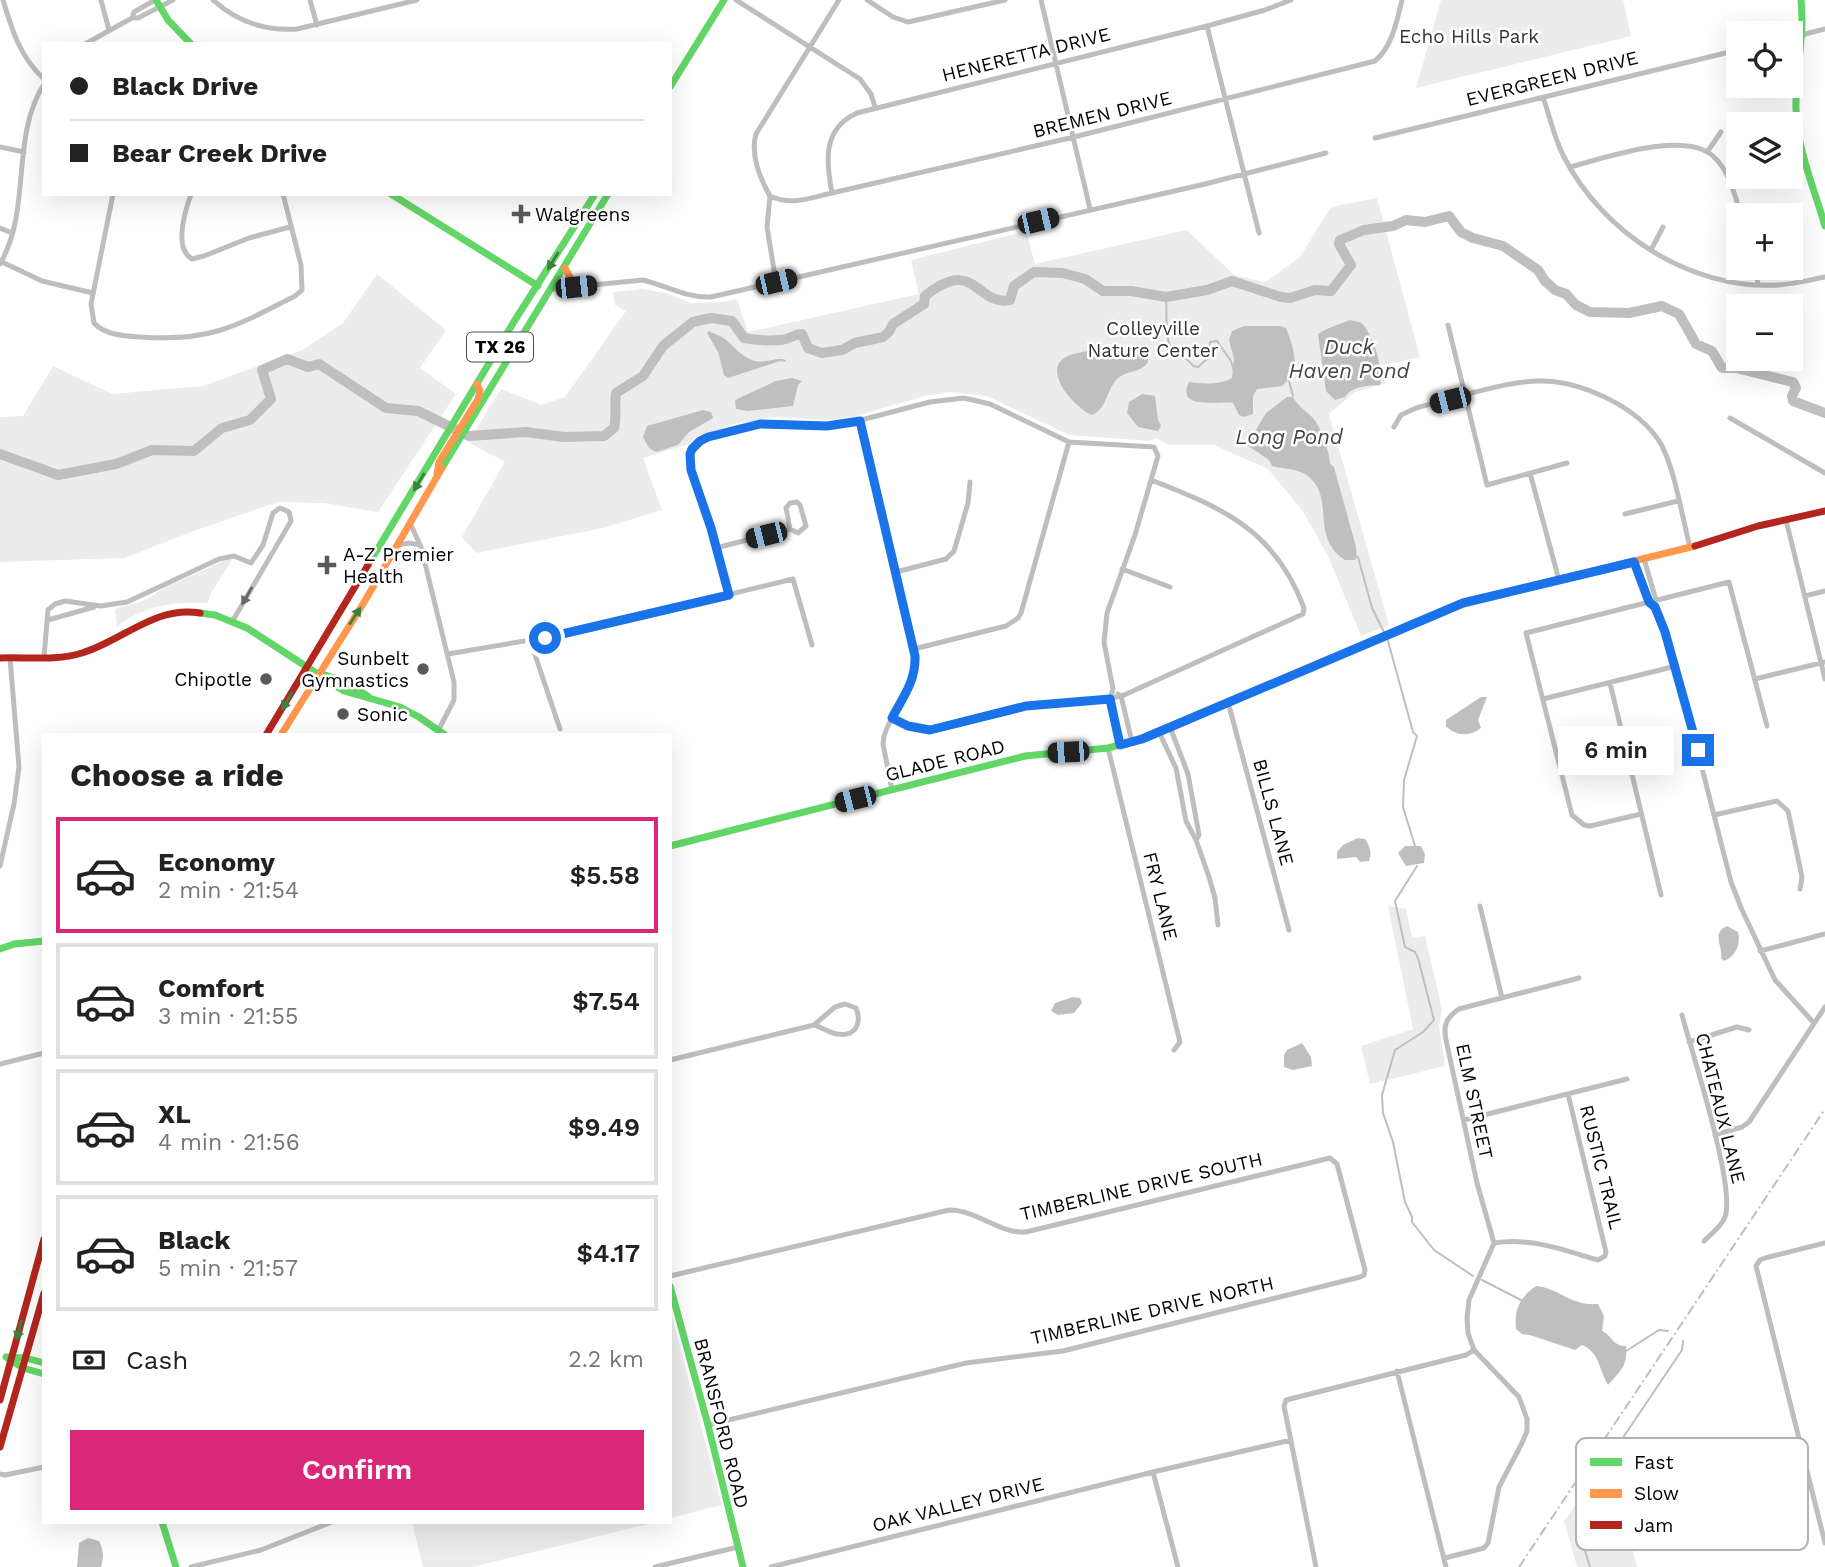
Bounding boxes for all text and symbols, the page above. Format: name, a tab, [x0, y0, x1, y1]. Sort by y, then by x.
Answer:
map controls	[1726, 21, 1803, 371]
button: locate	[1726, 21, 1803, 98]
street label: HENERETTA DRIVE	[940, 22, 1113, 87]
park label: Echo Hills Park	[1399, 25, 1539, 48]
street label: EVERGREEN DRIVE	[1464, 46, 1641, 111]
text: Black Drive	[112, 71, 258, 101]
street label: BREMEN DRIVE	[1030, 86, 1174, 143]
button: layers	[1726, 112, 1803, 189]
text: Bear Creek Drive	[112, 138, 327, 168]
place label: Walgreens	[535, 203, 630, 226]
button: +	[1726, 203, 1803, 280]
marker: Walgreens	[513, 206, 529, 222]
car	[1016, 206, 1061, 236]
one-way arrow	[547, 252, 560, 271]
car	[754, 267, 799, 297]
car	[555, 274, 598, 300]
button: −	[1726, 294, 1803, 371]
park label: Colleyville Nature Center	[1087, 317, 1219, 362]
road number: TX 26	[467, 332, 533, 362]
water label: Duck Haven Pond	[1289, 334, 1410, 383]
car	[1428, 385, 1473, 415]
water label: Long Pond	[1235, 424, 1344, 449]
one-way arrow	[412, 472, 425, 491]
car	[744, 520, 789, 550]
place label: A-Z Premier Health	[343, 543, 454, 588]
marker: A-Z Premier Health	[317, 555, 337, 575]
one-way arrow	[241, 586, 253, 605]
one-way arrow	[348, 607, 362, 625]
route start	[529, 622, 561, 654]
place label: Sunbelt Gymnastics	[301, 647, 409, 692]
marker: Sunbelt Gymnastics	[415, 661, 431, 677]
place label: Chipotle	[174, 668, 252, 691]
marker: Chipotle	[258, 671, 274, 687]
one-way arrow	[280, 692, 293, 711]
place label: Sonic	[357, 703, 408, 726]
marker: Sonic	[335, 706, 351, 722]
callout: 6 min	[1558, 726, 1674, 774]
route end	[1682, 734, 1714, 766]
street label: GLADE ROAD	[883, 735, 1007, 786]
text: 6 min	[1584, 737, 1648, 764]
car	[1047, 740, 1090, 764]
text: Choose a ride	[70, 756, 284, 794]
street label: BILLS LANE	[1248, 756, 1299, 868]
car	[833, 784, 878, 814]
icon: car	[74, 844, 137, 907]
text: Economy	[158, 847, 275, 877]
street label: FRY LANE	[1138, 850, 1183, 943]
text: $5.58	[570, 860, 640, 890]
text: 2 min · 21:54	[158, 877, 299, 904]
icon: car	[74, 970, 137, 1033]
text: Comfort	[158, 973, 264, 1003]
text: $7.54	[572, 986, 640, 1016]
text: 3 min · 21:55	[158, 1003, 298, 1030]
street label: CHATEAUX LANE	[1691, 1030, 1750, 1186]
street label: ELM STREET	[1451, 1041, 1498, 1161]
icon: car	[74, 1096, 137, 1159]
text: XL	[158, 1099, 191, 1129]
street label: RUSTIC TRAIL	[1575, 1103, 1628, 1232]
text: $9.49	[568, 1112, 640, 1142]
text: 4 min · 21:56	[158, 1129, 300, 1156]
street label: TIMBERLINE DRIVE SOUTH	[1018, 1147, 1265, 1226]
icon: car	[74, 1222, 137, 1285]
text: Black	[158, 1225, 230, 1255]
text: $4.17	[577, 1238, 640, 1268]
text: 5 min · 21:57	[158, 1255, 298, 1282]
street label: TIMBERLINE DRIVE NORTH	[1028, 1271, 1276, 1350]
one-way arrow	[13, 1319, 24, 1341]
street label: BRANSFORD ROAD	[689, 1336, 754, 1511]
icon: cash	[70, 1341, 108, 1379]
text: Cash	[126, 1345, 188, 1375]
text: 2.2 km	[568, 1346, 644, 1373]
button: Confirm	[70, 1430, 644, 1510]
legend	[1576, 1438, 1808, 1550]
text: Fast	[1634, 1451, 1673, 1474]
street label: OAK VALLEY DRIVE	[870, 1472, 1046, 1537]
text: Slow	[1634, 1482, 1679, 1505]
text: Jam	[1634, 1514, 1673, 1537]

